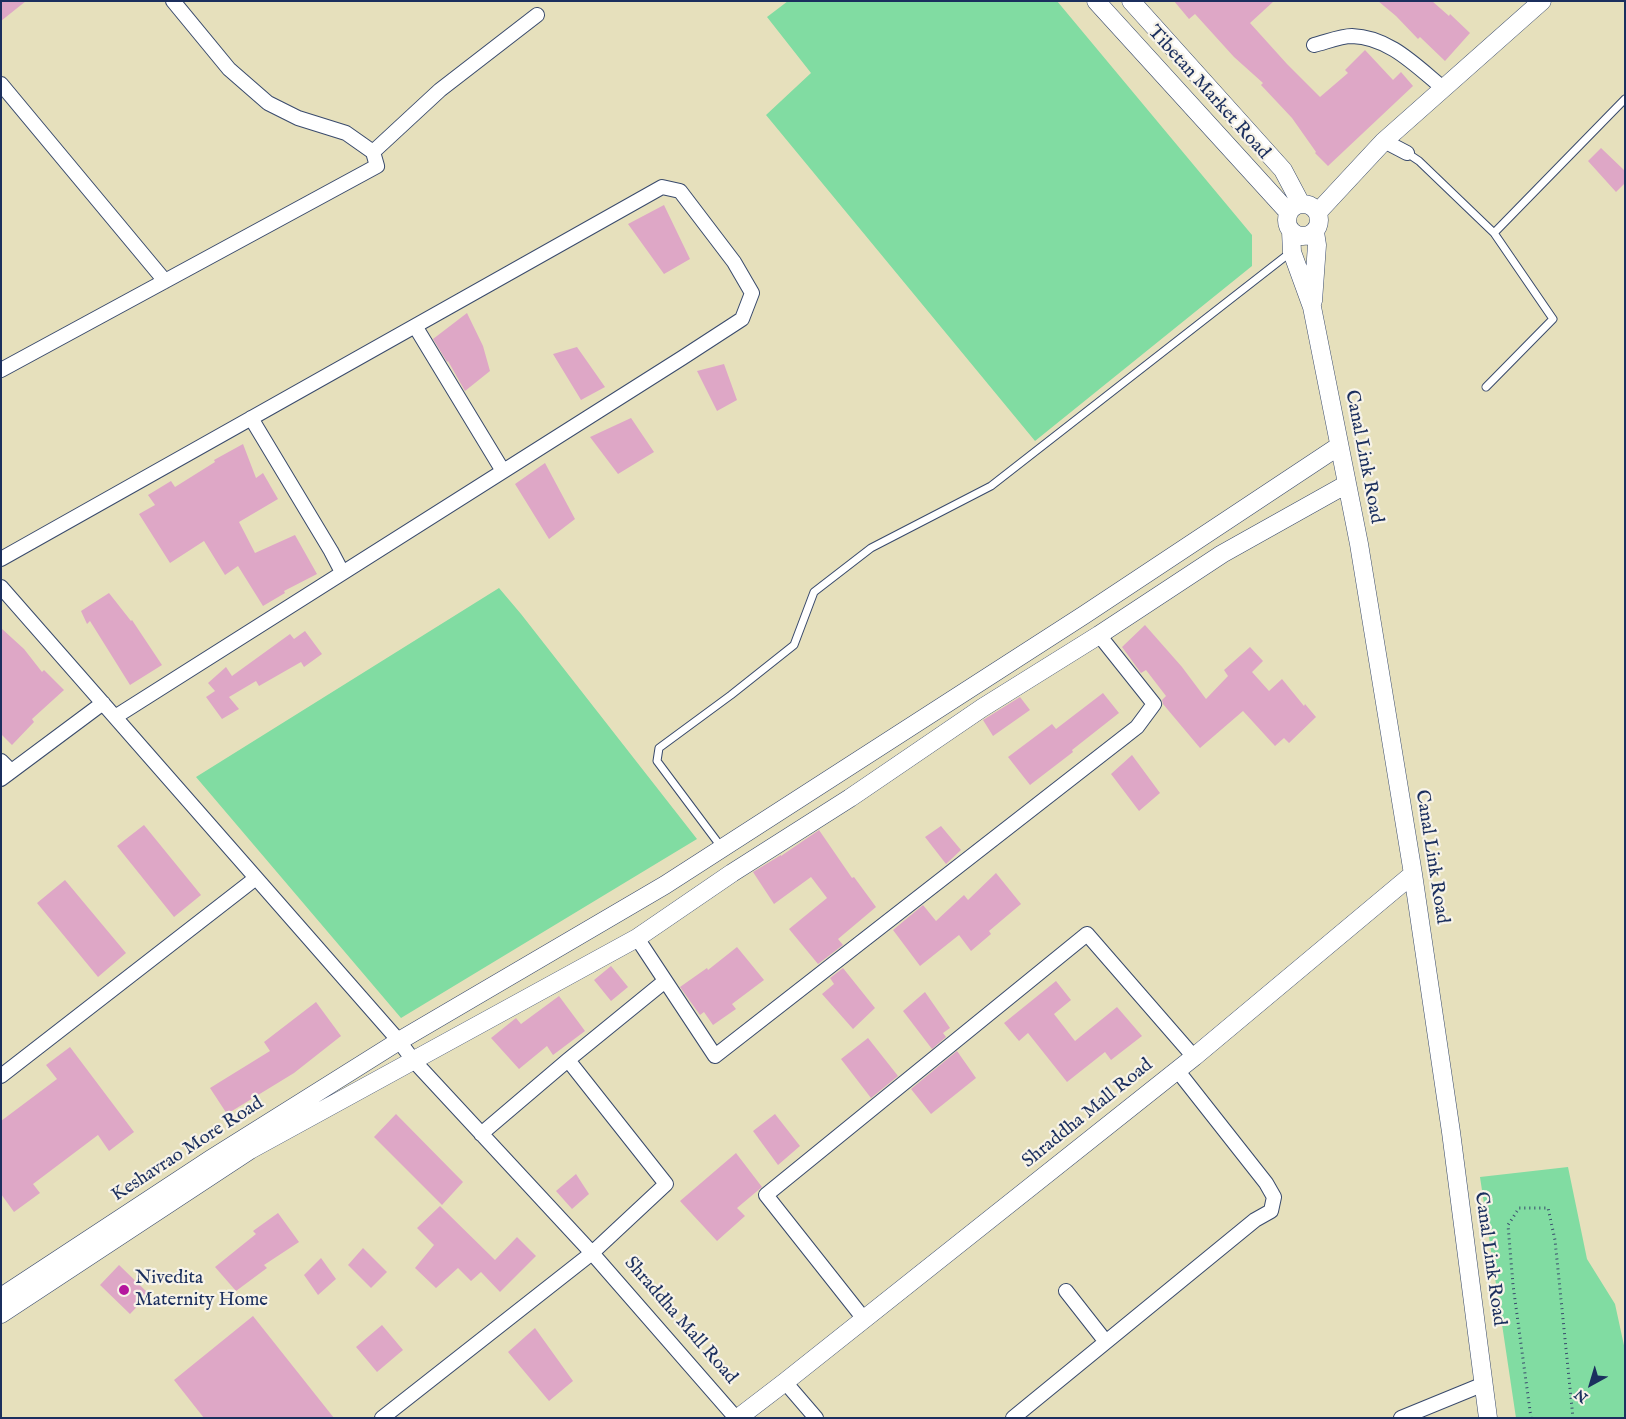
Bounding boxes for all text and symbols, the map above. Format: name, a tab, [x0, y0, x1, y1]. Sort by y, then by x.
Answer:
street label: Tibetan Market Road	[1142, 21, 1274, 165]
street label: Canal Link Road	[1339, 388, 1387, 526]
street label: Canal Link Road	[1409, 788, 1453, 926]
street label: Shraddha Mall Road	[1018, 1054, 1158, 1174]
street label: Keshavrao More Road	[108, 1093, 268, 1207]
street label: Canal Link Road	[1468, 1190, 1510, 1328]
street label: Shraddha Mall Road	[618, 1253, 742, 1389]
place label: Nivedita Maternity Home	[135, 1268, 268, 1312]
marker: Nivedita Maternity Home	[117, 1283, 131, 1297]
north arrow	[1566, 1359, 1616, 1409]
text: N	[1571, 1385, 1592, 1406]

